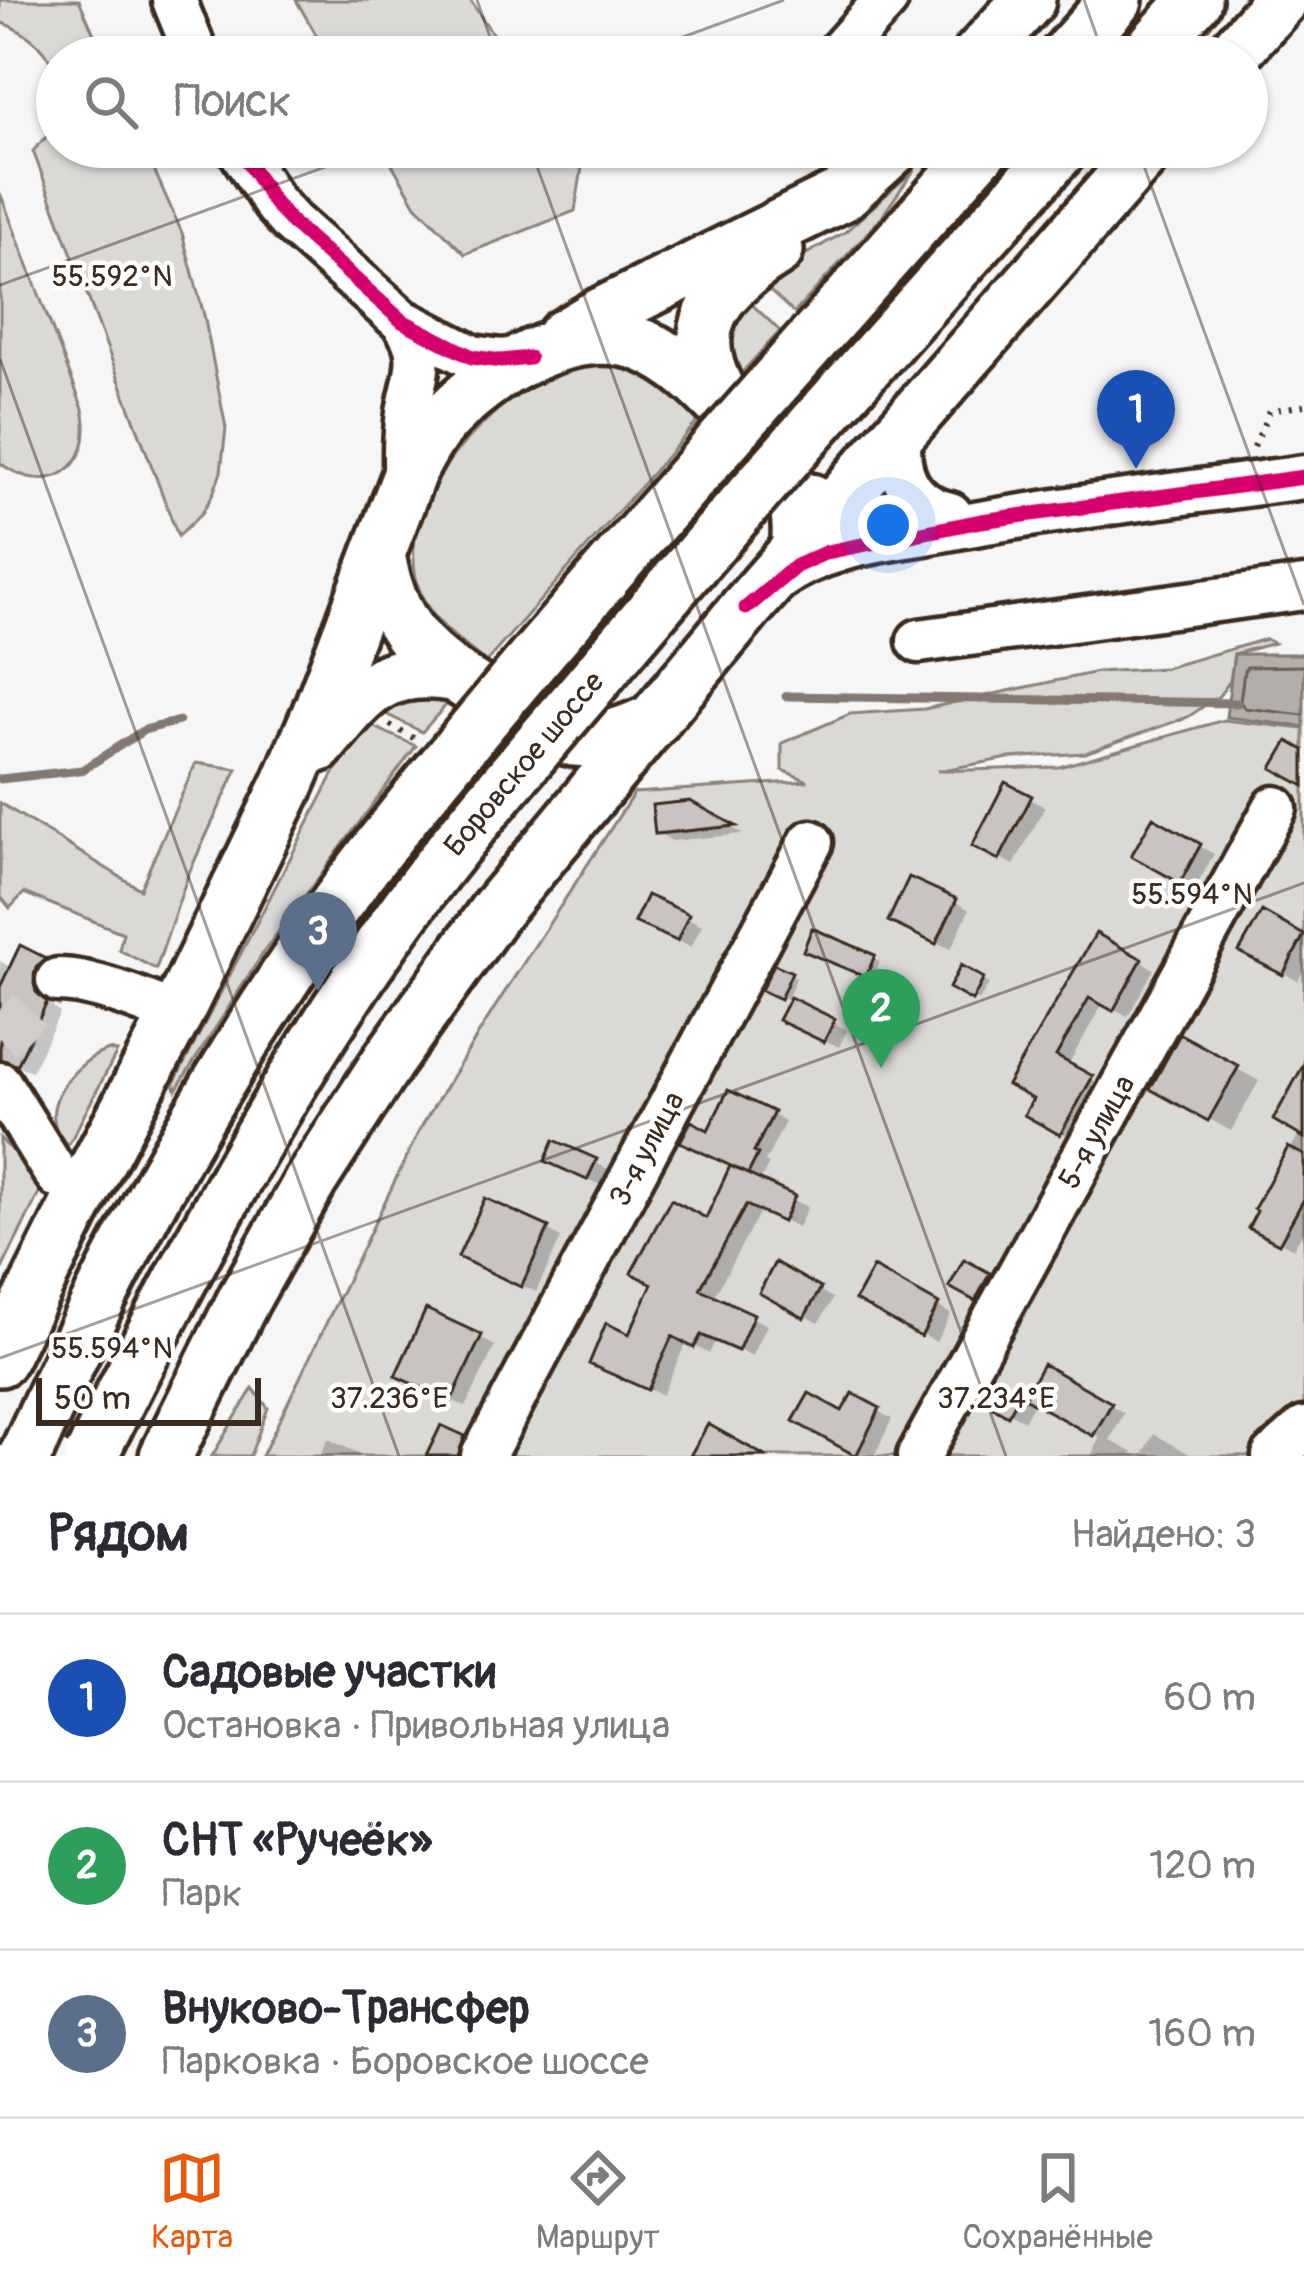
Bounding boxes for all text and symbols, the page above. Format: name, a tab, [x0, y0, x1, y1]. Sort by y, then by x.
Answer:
search box	[36, 36, 1268, 168]
icon: search	[78, 69, 144, 135]
text: Поиск	[174, 74, 291, 130]
text: 55.592°N	[52, 258, 173, 295]
pin: 1	[1097, 370, 1175, 469]
your location	[858, 495, 918, 555]
street label: Боровское шоссе	[436, 664, 612, 864]
text: 55.594°N	[1131, 876, 1253, 913]
pin: 3	[279, 892, 357, 991]
pin: 2	[842, 969, 920, 1068]
street label: 5-я улица	[1051, 1069, 1143, 1195]
street label: 3-я улица	[601, 1085, 693, 1213]
text: 55.594°N	[51, 1330, 173, 1367]
scale bar	[36, 1372, 261, 1425]
text: 50 m	[54, 1378, 131, 1419]
text: 37.236°E	[330, 1380, 448, 1417]
text: 37.234°E	[937, 1380, 1055, 1417]
text: Рядом	[48, 1502, 189, 1566]
text: Найдено: 3	[1071, 1510, 1256, 1559]
text: Садовые участки	[162, 1645, 496, 1701]
text: 1	[79, 1673, 95, 1722]
text: 60 m	[1164, 1673, 1256, 1722]
text: Остановка · Привольная улица	[162, 1701, 670, 1750]
text: СНТ «Ручеёк»	[162, 1813, 432, 1869]
text: 2	[76, 1841, 98, 1890]
text: 120 m	[1149, 1841, 1256, 1890]
text: Парк	[162, 1869, 242, 1918]
text: Внуково-Трансфер	[162, 1981, 530, 2037]
text: 3	[76, 2009, 98, 2058]
text: 160 m	[1148, 2009, 1256, 2058]
text: Парковка · Боровское шоссе	[162, 2037, 649, 2086]
tab: Карта	[151, 2145, 233, 2258]
tab: Маршрут	[536, 2145, 660, 2258]
tab: Сохранённые	[962, 2145, 1153, 2258]

